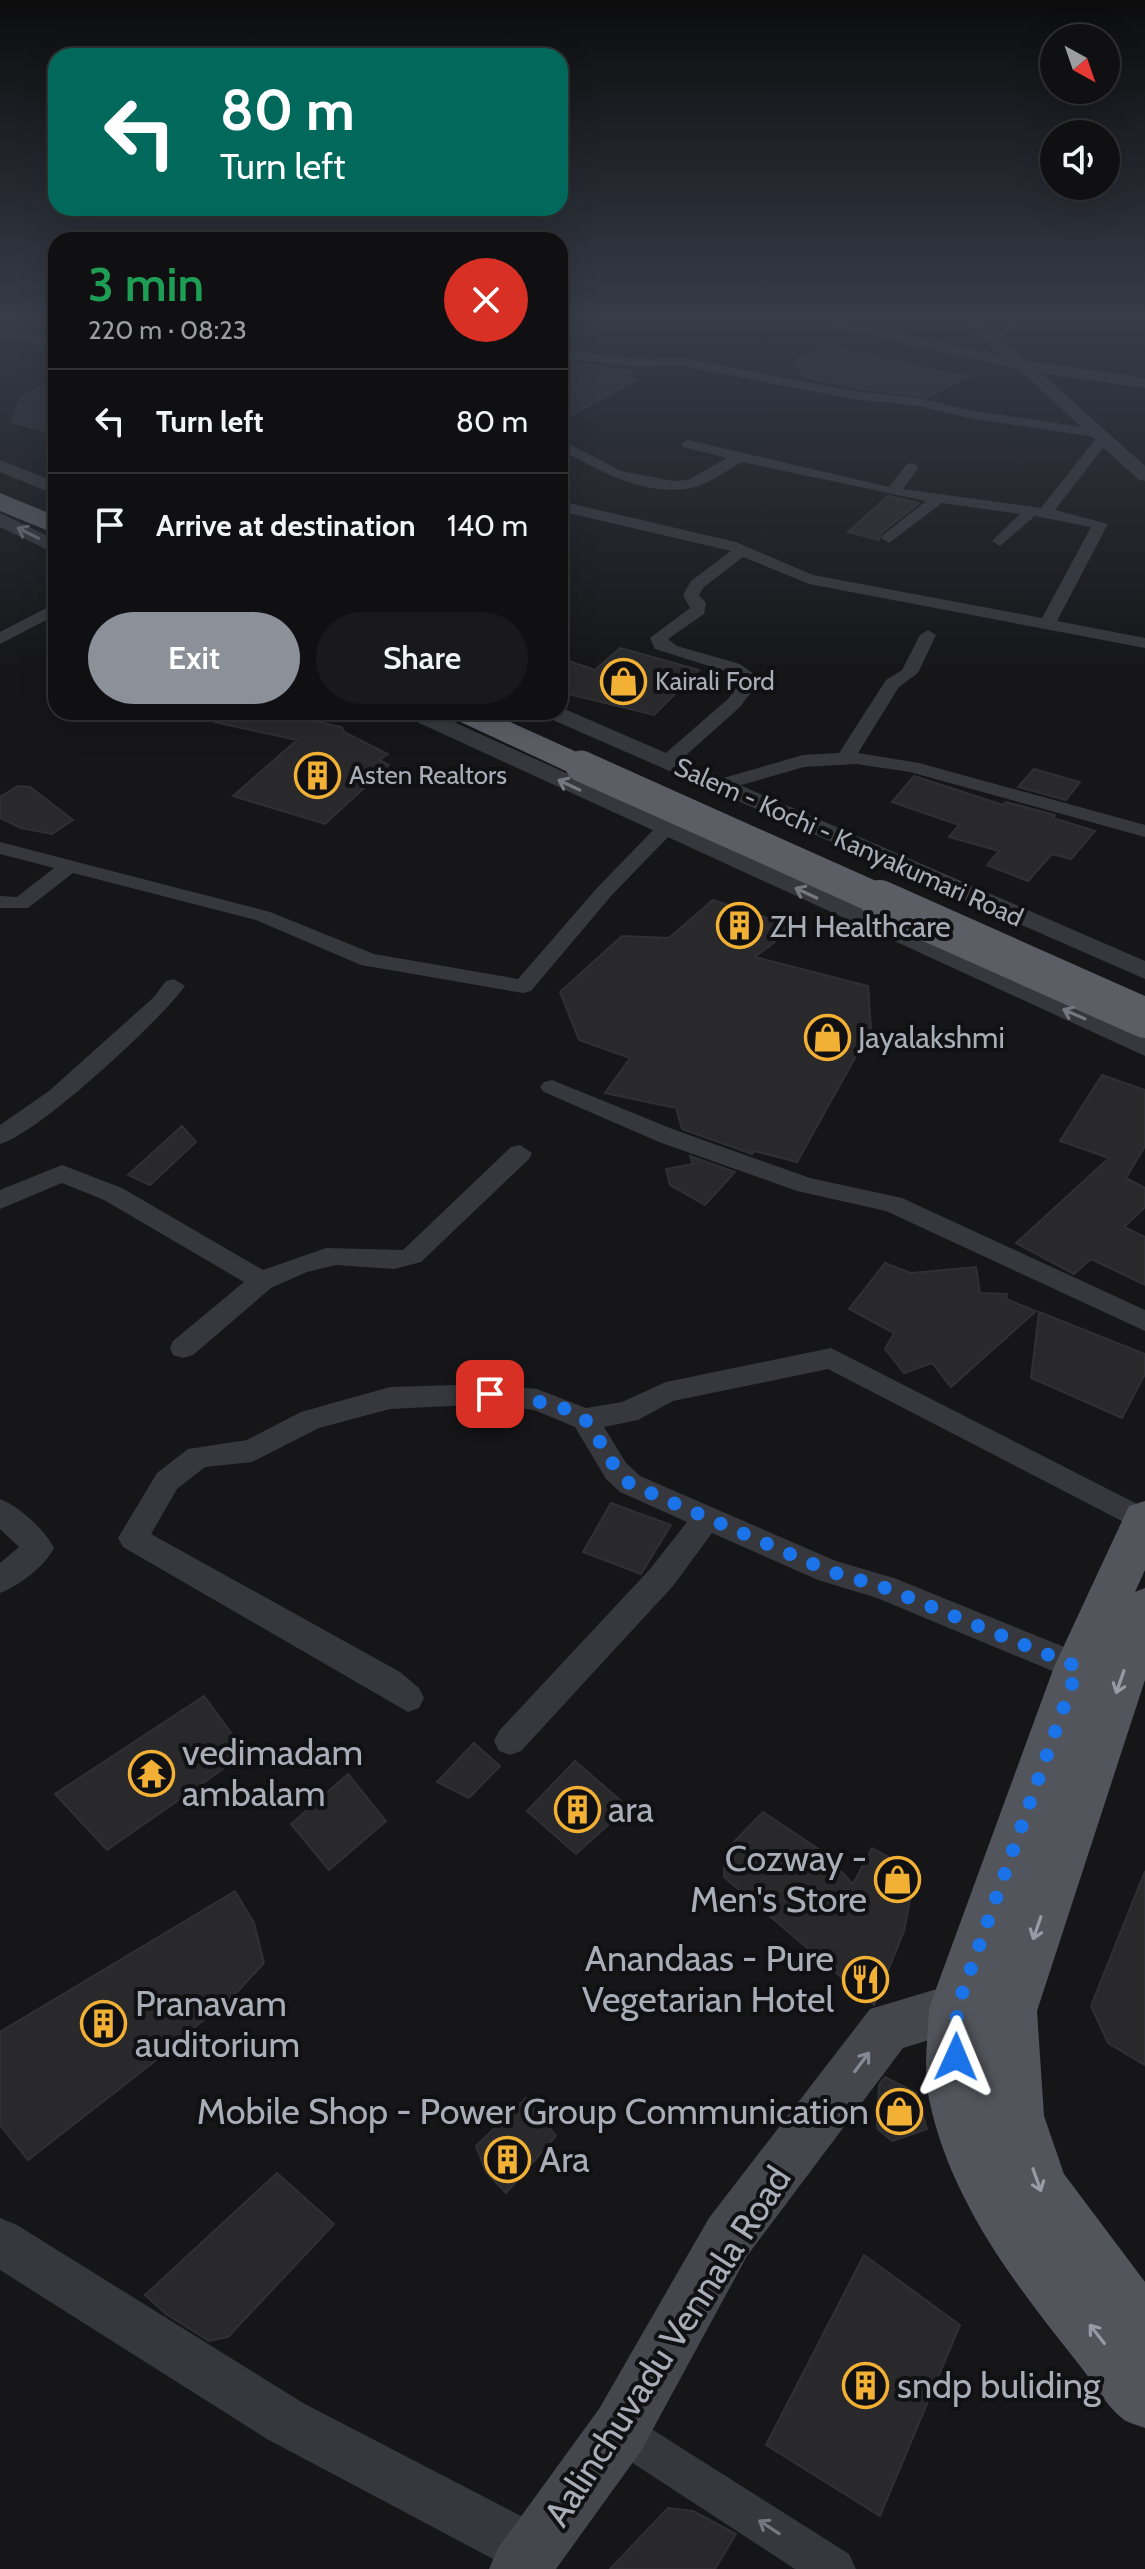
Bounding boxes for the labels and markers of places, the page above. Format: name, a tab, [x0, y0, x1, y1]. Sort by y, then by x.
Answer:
shop icon: Kairali Ford	[600, 657, 648, 705]
place label: Kairali Ford	[655, 665, 775, 697]
building icon: Asten Realtors	[294, 751, 342, 799]
place label: Asten Realtors	[349, 759, 507, 791]
building icon: ZH Healthcare	[715, 902, 763, 950]
place label: ZH Healthcare	[770, 908, 951, 945]
shop icon: Jayalakshmi	[803, 1013, 851, 1061]
place label: Jayalakshmi	[857, 1019, 1005, 1056]
pin	[456, 1360, 524, 1428]
place label: vedimadam ambalam	[182, 1730, 363, 1815]
temple icon: vedimadam ambalam	[127, 1749, 175, 1797]
building icon: ara	[553, 1785, 601, 1833]
place label: ara	[608, 1787, 654, 1831]
place label: Cozway - Men's Store	[690, 1836, 867, 1921]
shop icon: Cozway - Men's Store	[874, 1855, 922, 1903]
place label: Anandaas - Pure Vegetarian Hotel	[582, 1936, 835, 2021]
restaurant icon: Anandaas - Pure Vegetarian Hotel	[841, 1955, 889, 2003]
place label: Pranavam auditorium	[135, 1981, 300, 2066]
building icon: Pranavam auditorium	[80, 2000, 128, 2048]
shop icon: Mobile Shop - Power Group Communication	[876, 2087, 924, 2135]
place label: Mobile Shop - Power Group Communication	[197, 2089, 869, 2133]
building icon: Ara	[484, 2135, 532, 2183]
place label: Ara	[539, 2137, 590, 2181]
building icon: sndp buliding	[842, 2361, 890, 2409]
place label: sndp buliding	[897, 2363, 1102, 2407]

